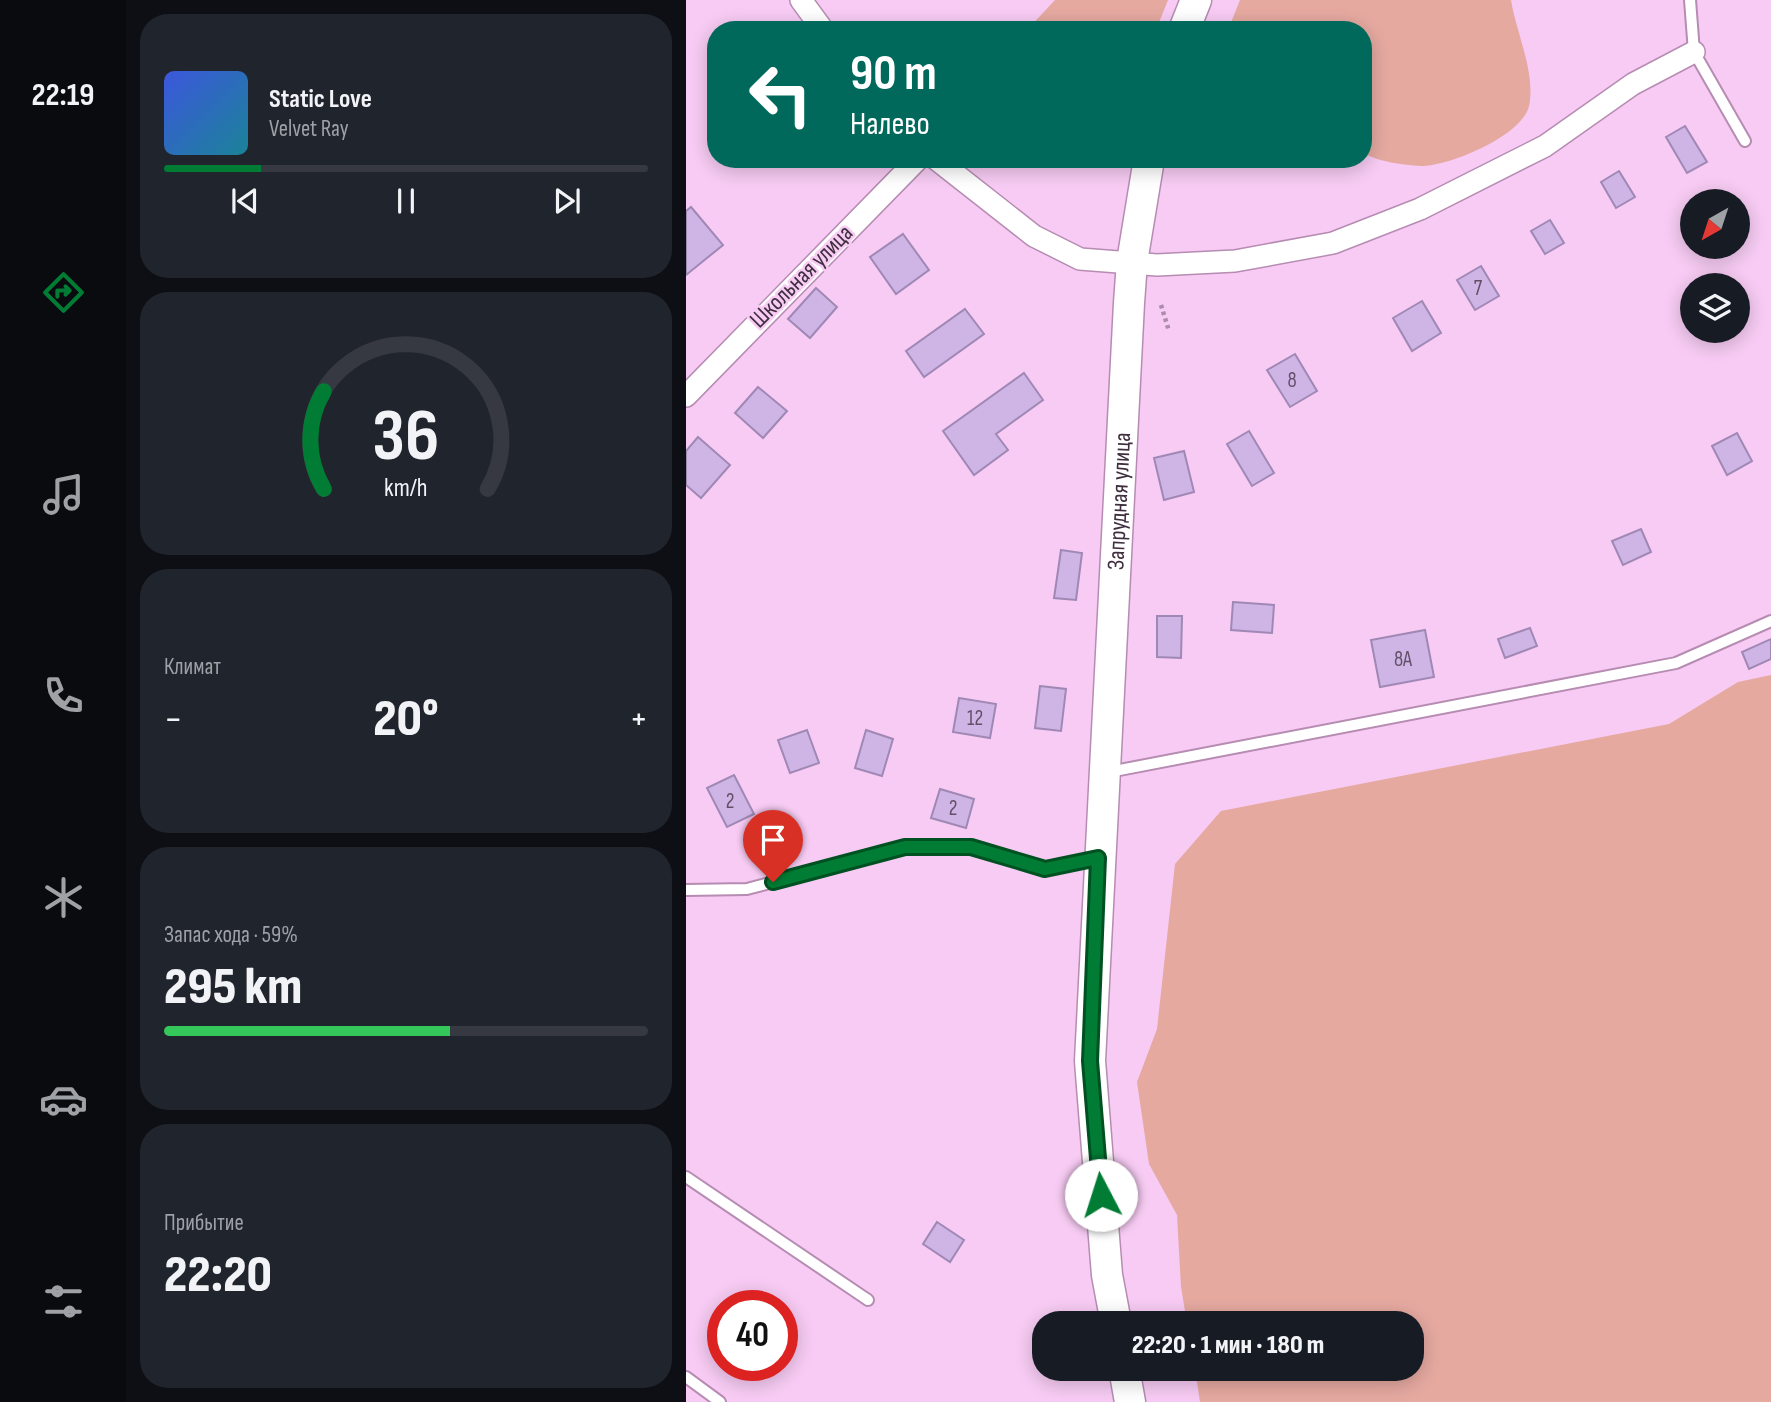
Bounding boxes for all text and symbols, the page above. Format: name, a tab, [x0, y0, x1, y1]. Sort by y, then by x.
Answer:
text: 90 m	[850, 45, 937, 104]
icon: left	[735, 49, 826, 140]
text: 22:19	[32, 76, 94, 115]
text: Static Love	[269, 84, 372, 115]
text: Налево	[850, 105, 930, 144]
text: Velvet Ray	[269, 115, 349, 143]
icon: previous	[226, 182, 264, 220]
icon: pause	[387, 182, 425, 220]
icon: next	[548, 182, 586, 220]
north arrow	[1680, 189, 1750, 259]
map controls	[1680, 189, 1750, 343]
street label: Школьная улица	[744, 219, 859, 334]
icon: directions	[39, 268, 88, 317]
button: layers	[1680, 273, 1750, 343]
house number: 7	[1474, 276, 1483, 301]
house number: 8	[1287, 368, 1297, 393]
text: 36	[373, 394, 439, 482]
street label: Запрудная улица	[1101, 432, 1137, 571]
icon: music	[39, 470, 88, 519]
text: km/h	[384, 473, 428, 504]
house number: 8А	[1394, 647, 1413, 672]
text: Климат	[164, 653, 221, 681]
icon: phone	[39, 671, 88, 720]
text: 20°	[373, 688, 439, 751]
text: −	[164, 697, 183, 742]
text: +	[629, 697, 648, 742]
house number: 12	[967, 706, 983, 731]
house number: 2	[726, 789, 734, 814]
house number: 2	[949, 796, 957, 821]
pin	[743, 810, 803, 882]
icon: arrive	[754, 821, 792, 859]
icon: climate	[39, 873, 88, 922]
text: Запас хода · 59%	[164, 921, 298, 949]
text: 295 km	[164, 956, 302, 1019]
icon: car	[39, 1075, 88, 1124]
position arrow	[1064, 1158, 1138, 1232]
text: Прибытие	[164, 1209, 244, 1237]
text: 22:20	[164, 1244, 272, 1307]
icon: filters	[39, 1277, 88, 1326]
speed limit sign: 40	[707, 1290, 798, 1381]
text: 22:20 · 1 мин · 180 m	[1132, 1330, 1324, 1361]

